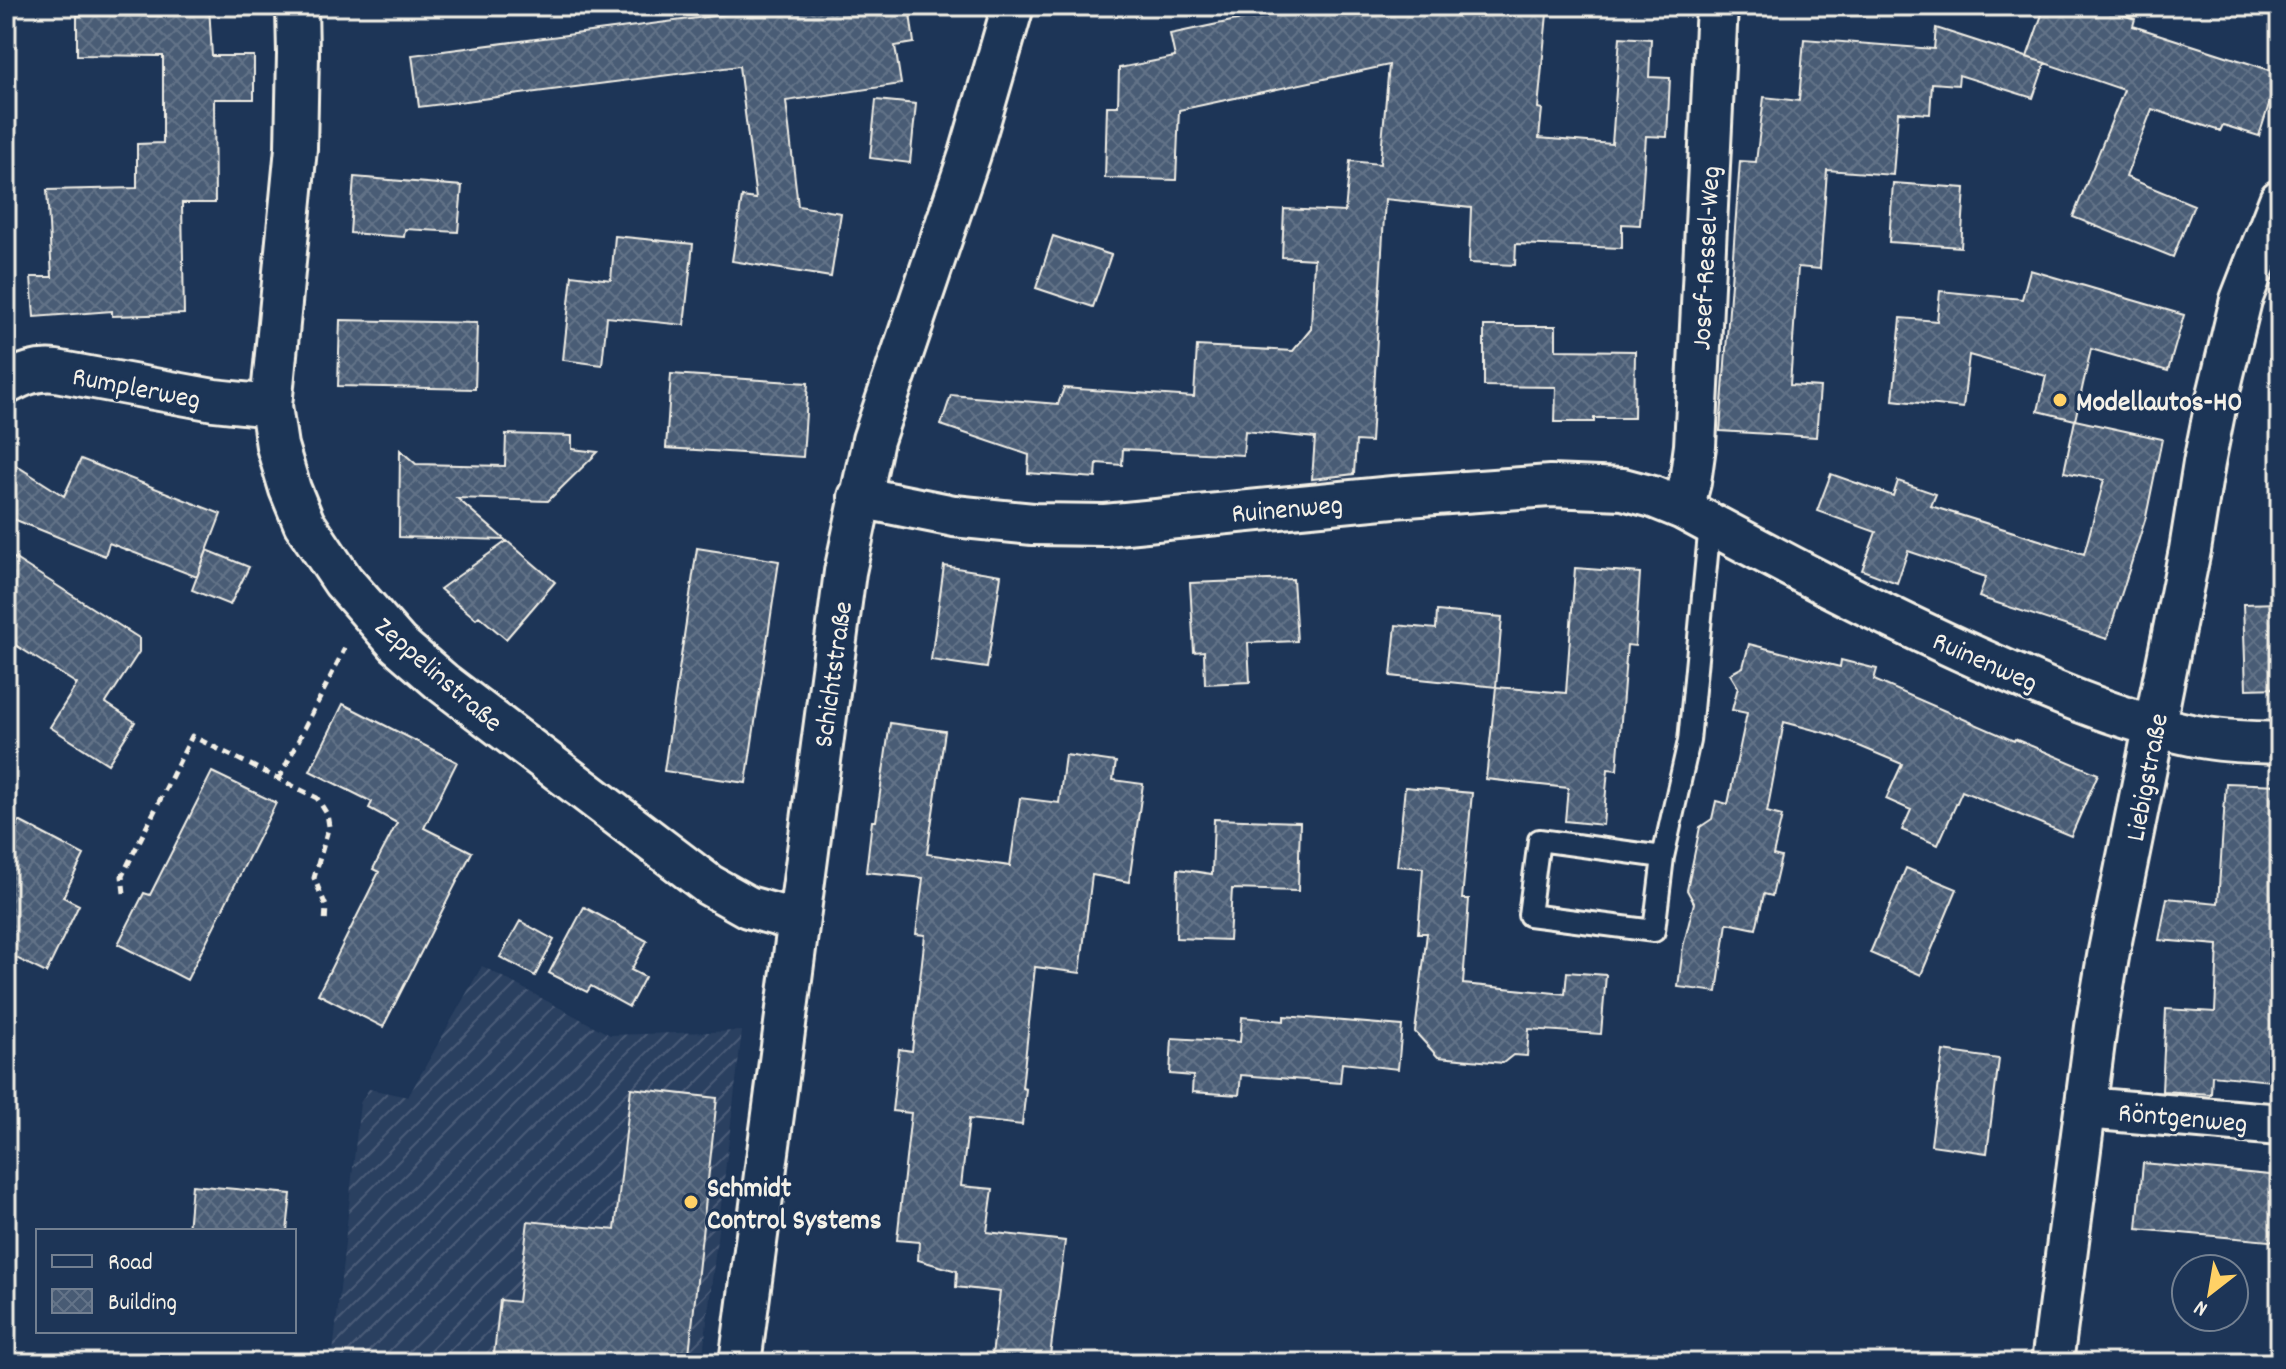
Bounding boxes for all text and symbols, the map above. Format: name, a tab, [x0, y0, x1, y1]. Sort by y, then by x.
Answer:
street label: Josef-Ressel-Weg	[1684, 165, 1734, 352]
street label: Rumplerweg	[69, 359, 204, 423]
place label: Modellautos-H0	[2076, 385, 2243, 425]
marker: Modellautos-H0	[2051, 391, 2069, 409]
street label: Ruinenweg	[1230, 487, 1345, 537]
street label: Schichtstraße	[806, 599, 866, 750]
street label: Zeppelinstraße	[364, 610, 510, 744]
street label: Ruinenweg	[1925, 624, 2043, 706]
street label: Liebigstraße	[2118, 710, 2182, 845]
street label: Röntgenweg	[2116, 1095, 2249, 1147]
place label: Schmidt Control Systems	[707, 1171, 882, 1243]
marker: Schmidt Control Systems	[682, 1193, 700, 1211]
legend	[36, 1229, 296, 1333]
text: Road	[108, 1247, 153, 1281]
north arrow	[2170, 1253, 2250, 1333]
text: Building	[108, 1287, 177, 1321]
text: N	[2189, 1291, 2214, 1323]

